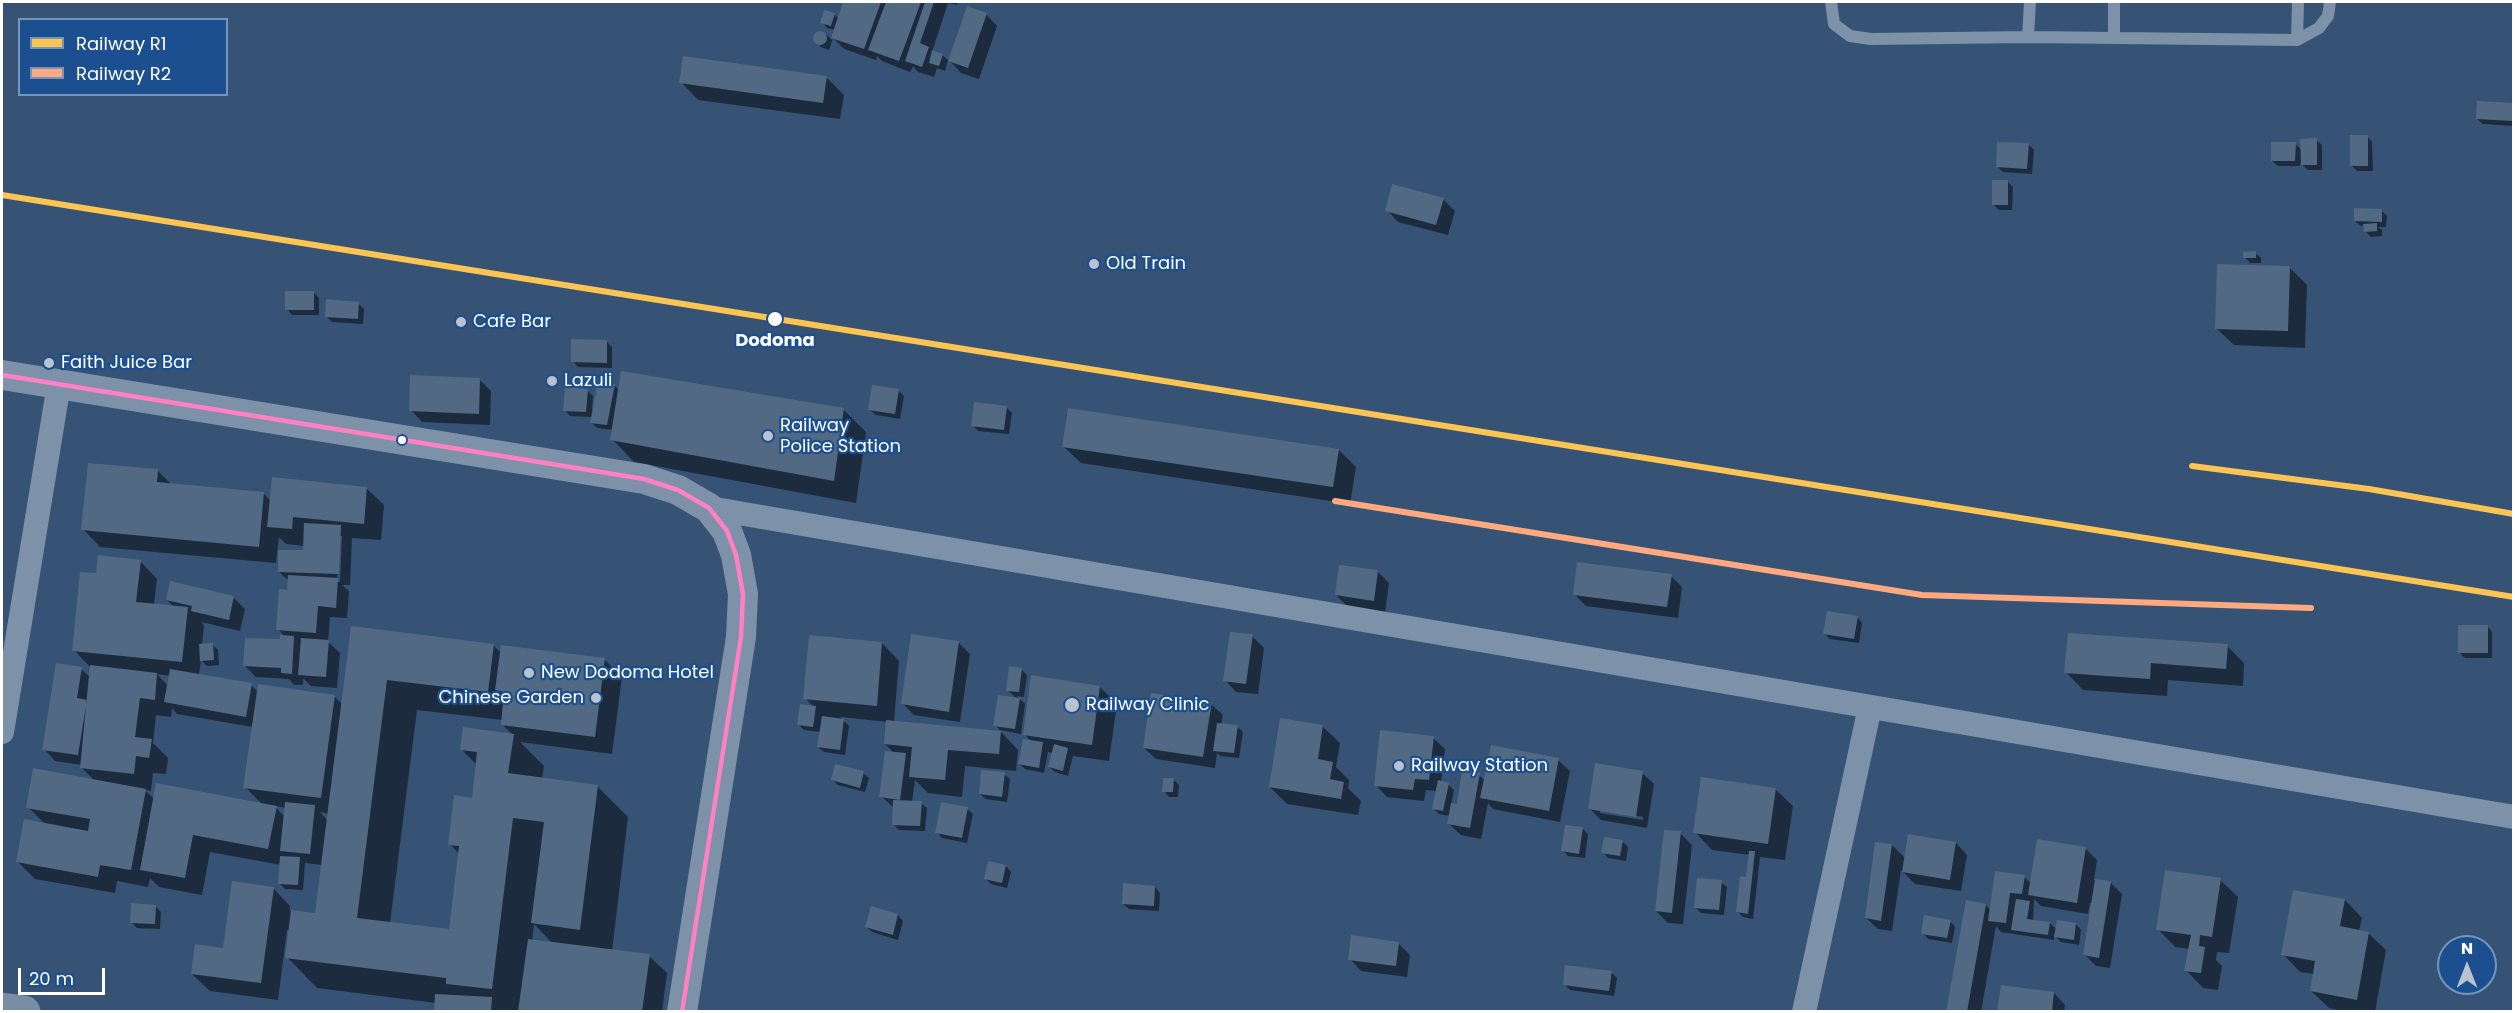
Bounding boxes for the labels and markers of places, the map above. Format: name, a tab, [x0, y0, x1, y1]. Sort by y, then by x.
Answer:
place label: Old Train	[1106, 253, 1186, 275]
marker: Old Train	[1087, 257, 1101, 271]
marker: Dodoma	[766, 310, 784, 328]
place label: Cafe Bar	[473, 311, 551, 333]
marker: Cafe Bar	[454, 315, 468, 329]
place label: Dodoma	[735, 330, 815, 352]
place label: Faith Juice Bar	[61, 352, 192, 374]
marker: Faith Juice Bar	[42, 356, 56, 370]
place label: Lazuli	[564, 370, 613, 392]
marker: Lazuli	[545, 374, 559, 388]
place label: Railway Police Station	[780, 415, 901, 458]
marker: Railway Police Station	[761, 429, 775, 443]
unlabelled marker	[396, 434, 408, 446]
place label: New Dodoma Hotel	[541, 662, 714, 684]
marker: New Dodoma Hotel	[522, 666, 536, 680]
place label: Chinese Garden	[438, 687, 584, 709]
marker: Chinese Garden	[589, 691, 603, 705]
place label: Railway Clinic	[1086, 694, 1209, 716]
marker: Railway Clinic	[1063, 696, 1081, 714]
place label: Railway Station	[1411, 755, 1548, 777]
marker: Railway Station	[1392, 759, 1406, 773]

